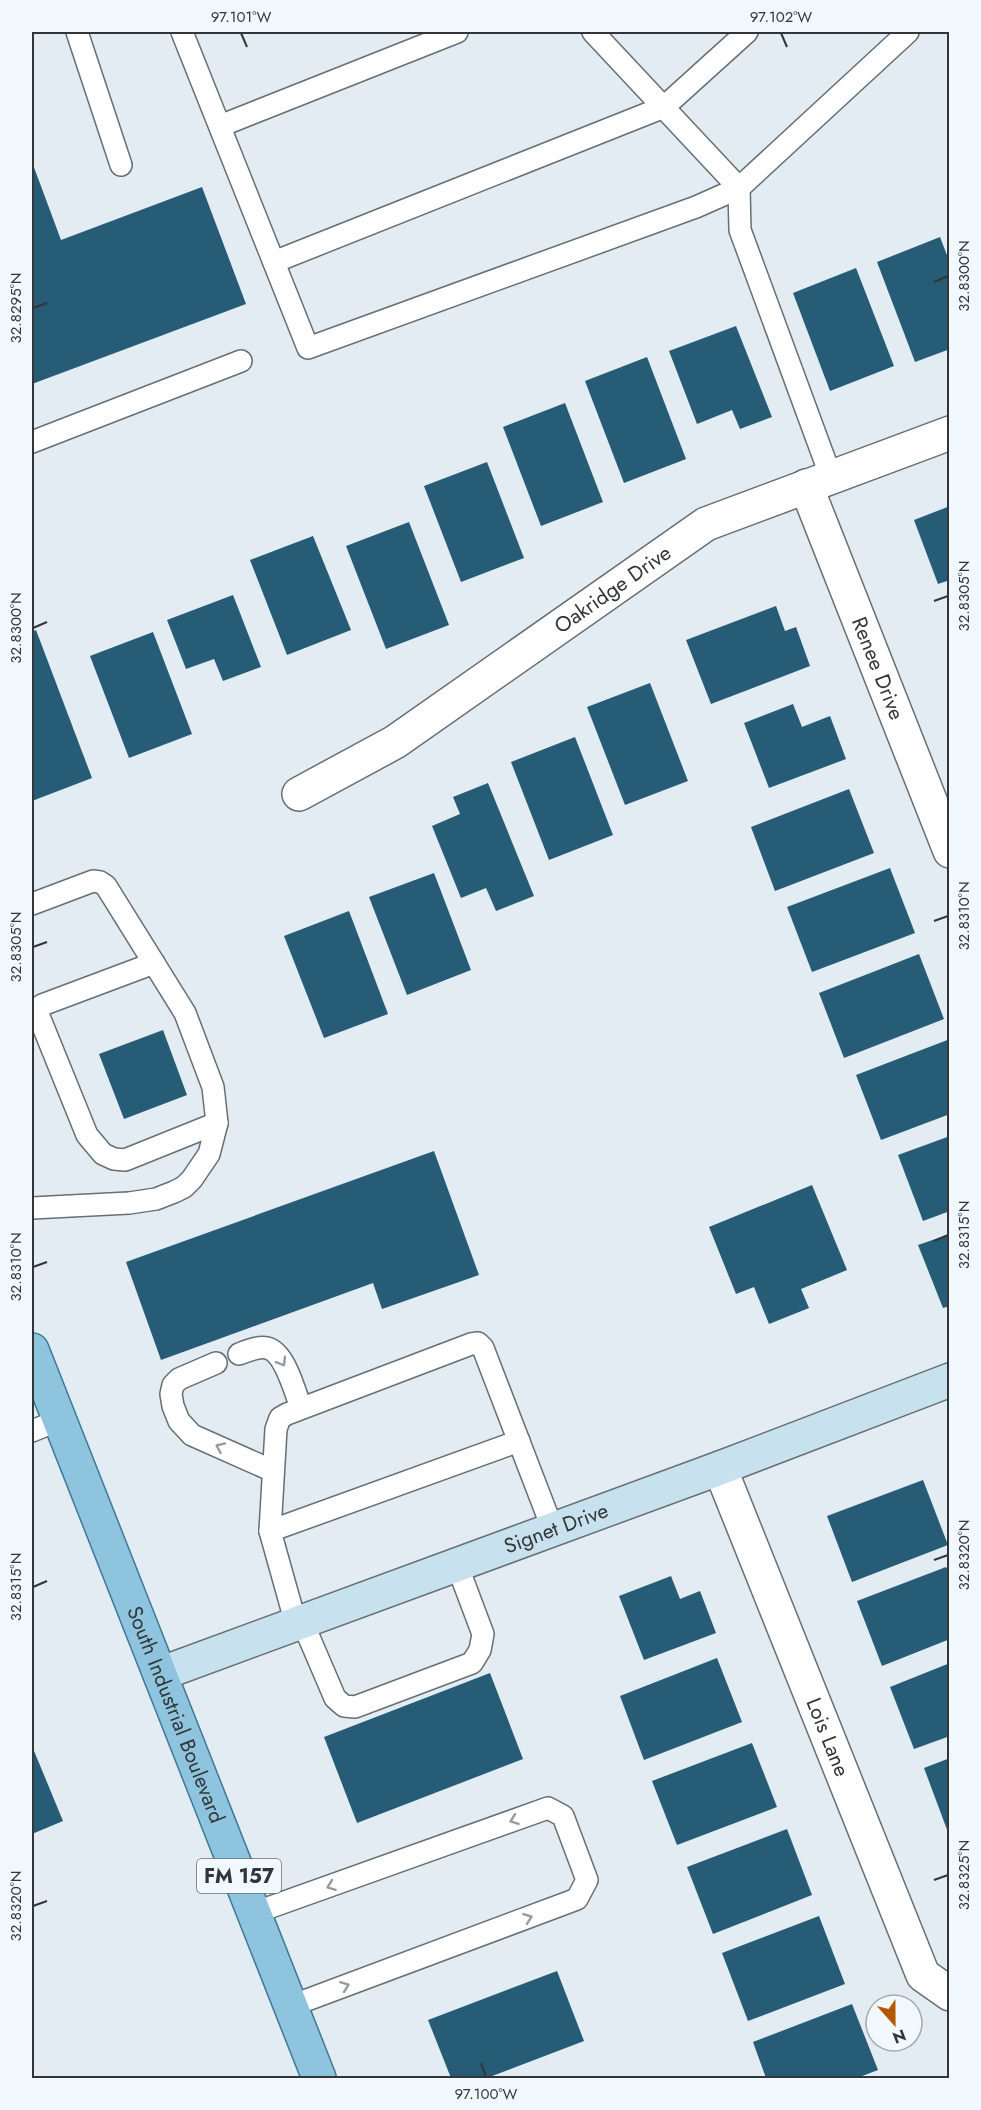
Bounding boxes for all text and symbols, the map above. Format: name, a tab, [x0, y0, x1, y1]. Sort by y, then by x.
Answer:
text: 97.101°W	[211, 6, 271, 28]
text: 97.102°W	[750, 6, 812, 28]
text: 32.8300°N	[953, 240, 975, 312]
text: 32.8295°N	[5, 273, 27, 343]
street label: Oakridge Drive	[548, 538, 677, 641]
text: 32.8305°N	[953, 561, 975, 631]
text: 32.8300°N	[5, 592, 27, 664]
street label: Renee Drive	[844, 612, 912, 724]
text: 32.8310°N	[953, 881, 975, 951]
text: 32.8305°N	[5, 912, 27, 982]
text: 32.8315°N	[953, 1201, 975, 1269]
text: 32.8310°N	[5, 1232, 27, 1302]
one-way arrow	[274, 1356, 286, 1366]
one-way arrow	[215, 1442, 226, 1454]
street label: Signet Drive	[500, 1495, 612, 1561]
text: 32.8320°N	[953, 1520, 975, 1590]
text: 32.8315°N	[5, 1553, 27, 1621]
street label: South Industrial Boulevard	[119, 1602, 232, 1828]
street label: Lois Lane	[799, 1693, 857, 1781]
one-way arrow	[509, 1813, 520, 1826]
text: 32.8325°N	[953, 1840, 975, 1910]
road number: FM 157	[197, 1859, 281, 1893]
text: 32.8320°N	[5, 1871, 27, 1941]
one-way arrow	[326, 1879, 337, 1891]
one-way arrow	[522, 1912, 533, 1925]
one-way arrow	[340, 1980, 350, 1993]
north arrow	[864, 1993, 924, 2053]
text: N	[889, 2024, 909, 2050]
text: 97.100°W	[455, 2083, 518, 2105]

